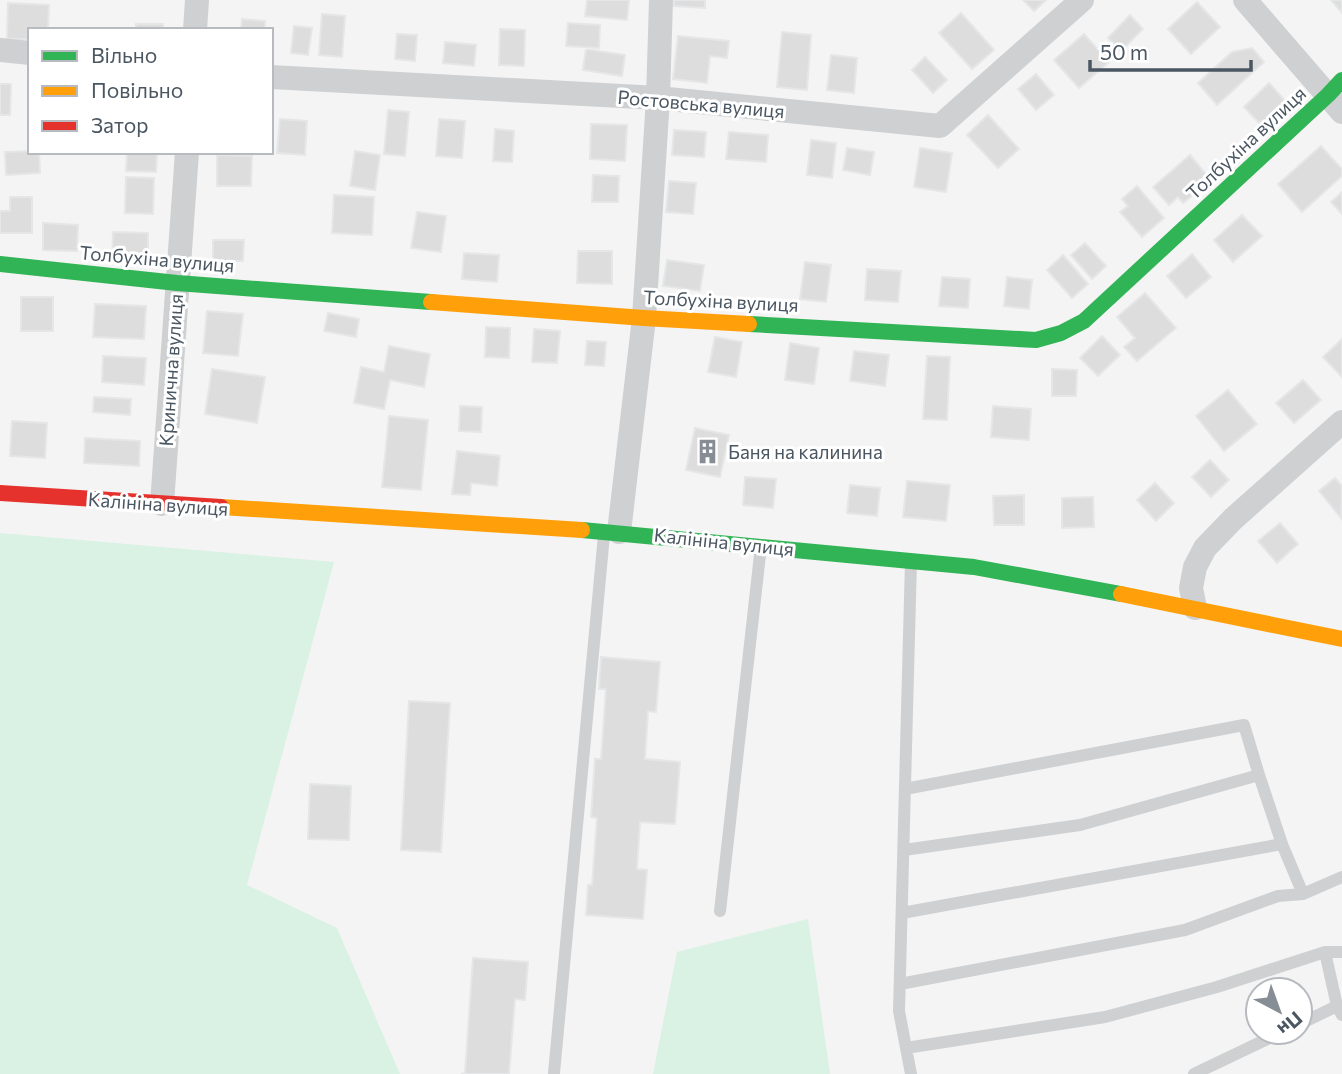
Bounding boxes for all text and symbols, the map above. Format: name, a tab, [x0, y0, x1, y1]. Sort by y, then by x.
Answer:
legend	[28, 28, 273, 154]
scale bar	[1090, 28, 1251, 72]
text: 50 m	[1100, 39, 1148, 64]
text: Вільно	[91, 42, 157, 67]
text: Повільно	[91, 77, 183, 102]
street label: Толбухіна вулиця	[1181, 81, 1310, 204]
street label: Ростовська вулиця	[617, 85, 785, 122]
text: Затор	[91, 112, 148, 137]
street label: Толбухіна вулиця	[79, 240, 235, 277]
street label: Толбухіна вулиця	[643, 285, 799, 316]
street label: Кринична вулиця	[154, 293, 187, 447]
building icon: Баня на калинина	[694, 438, 722, 466]
place label: Баня на калинина	[728, 440, 883, 463]
street label: Калініна вулиця	[87, 487, 229, 520]
street label: Калініна вулиця	[653, 523, 795, 560]
north arrow	[1244, 976, 1314, 1046]
text: Пн	[1273, 1007, 1308, 1041]

